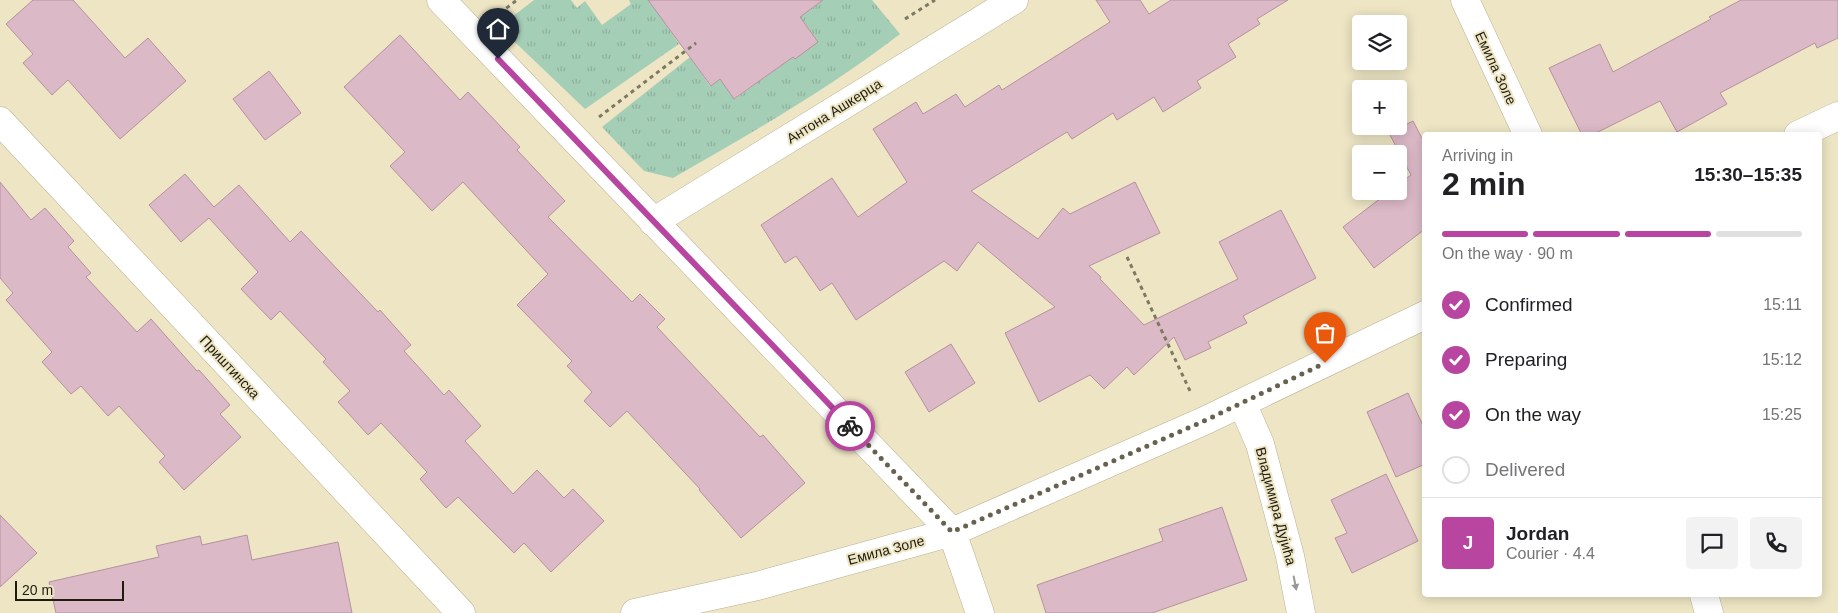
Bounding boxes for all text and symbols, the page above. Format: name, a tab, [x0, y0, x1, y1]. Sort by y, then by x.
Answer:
pin	[477, 8, 519, 59]
icon: home	[484, 15, 512, 43]
map controls	[1352, 15, 1407, 200]
button: layers	[1352, 15, 1407, 70]
street label: Емила Золе	[1472, 29, 1520, 107]
street label: Антона Ашкерца	[784, 75, 885, 147]
button: +	[1352, 80, 1407, 135]
button: −	[1352, 145, 1407, 200]
text: Arriving in	[1442, 147, 1513, 164]
text: 15:30–15:35	[1694, 164, 1802, 185]
text: 2 min	[1442, 166, 1526, 202]
text: On the way · 90 m	[1442, 245, 1573, 262]
icon: check	[1442, 291, 1470, 319]
text: Confirmed	[1485, 294, 1573, 315]
text: 15:11	[1763, 296, 1802, 313]
pin	[1304, 312, 1346, 363]
icon: bag	[1311, 319, 1339, 347]
street label: Приштинска	[197, 332, 263, 402]
icon: check	[1442, 346, 1470, 374]
text: Preparing	[1485, 349, 1567, 370]
text: 15:12	[1762, 351, 1802, 368]
courier	[825, 401, 875, 451]
icon: check	[1442, 401, 1470, 429]
text: On the way	[1485, 404, 1581, 425]
text: 15:25	[1762, 406, 1802, 423]
icon: bike	[836, 412, 864, 440]
street label: Владимира Дујића	[1253, 445, 1300, 567]
text: Delivered	[1485, 459, 1565, 480]
button: chat	[1686, 517, 1738, 569]
button: phone	[1750, 517, 1802, 569]
text: Jordan	[1506, 523, 1569, 544]
street label: Емила Золе	[846, 532, 926, 568]
text: J	[1463, 532, 1473, 553]
text: Courier · 4.4	[1506, 545, 1595, 562]
one-way arrow	[1292, 576, 1300, 592]
scale bar	[15, 578, 124, 601]
text: 20 m	[22, 582, 53, 598]

